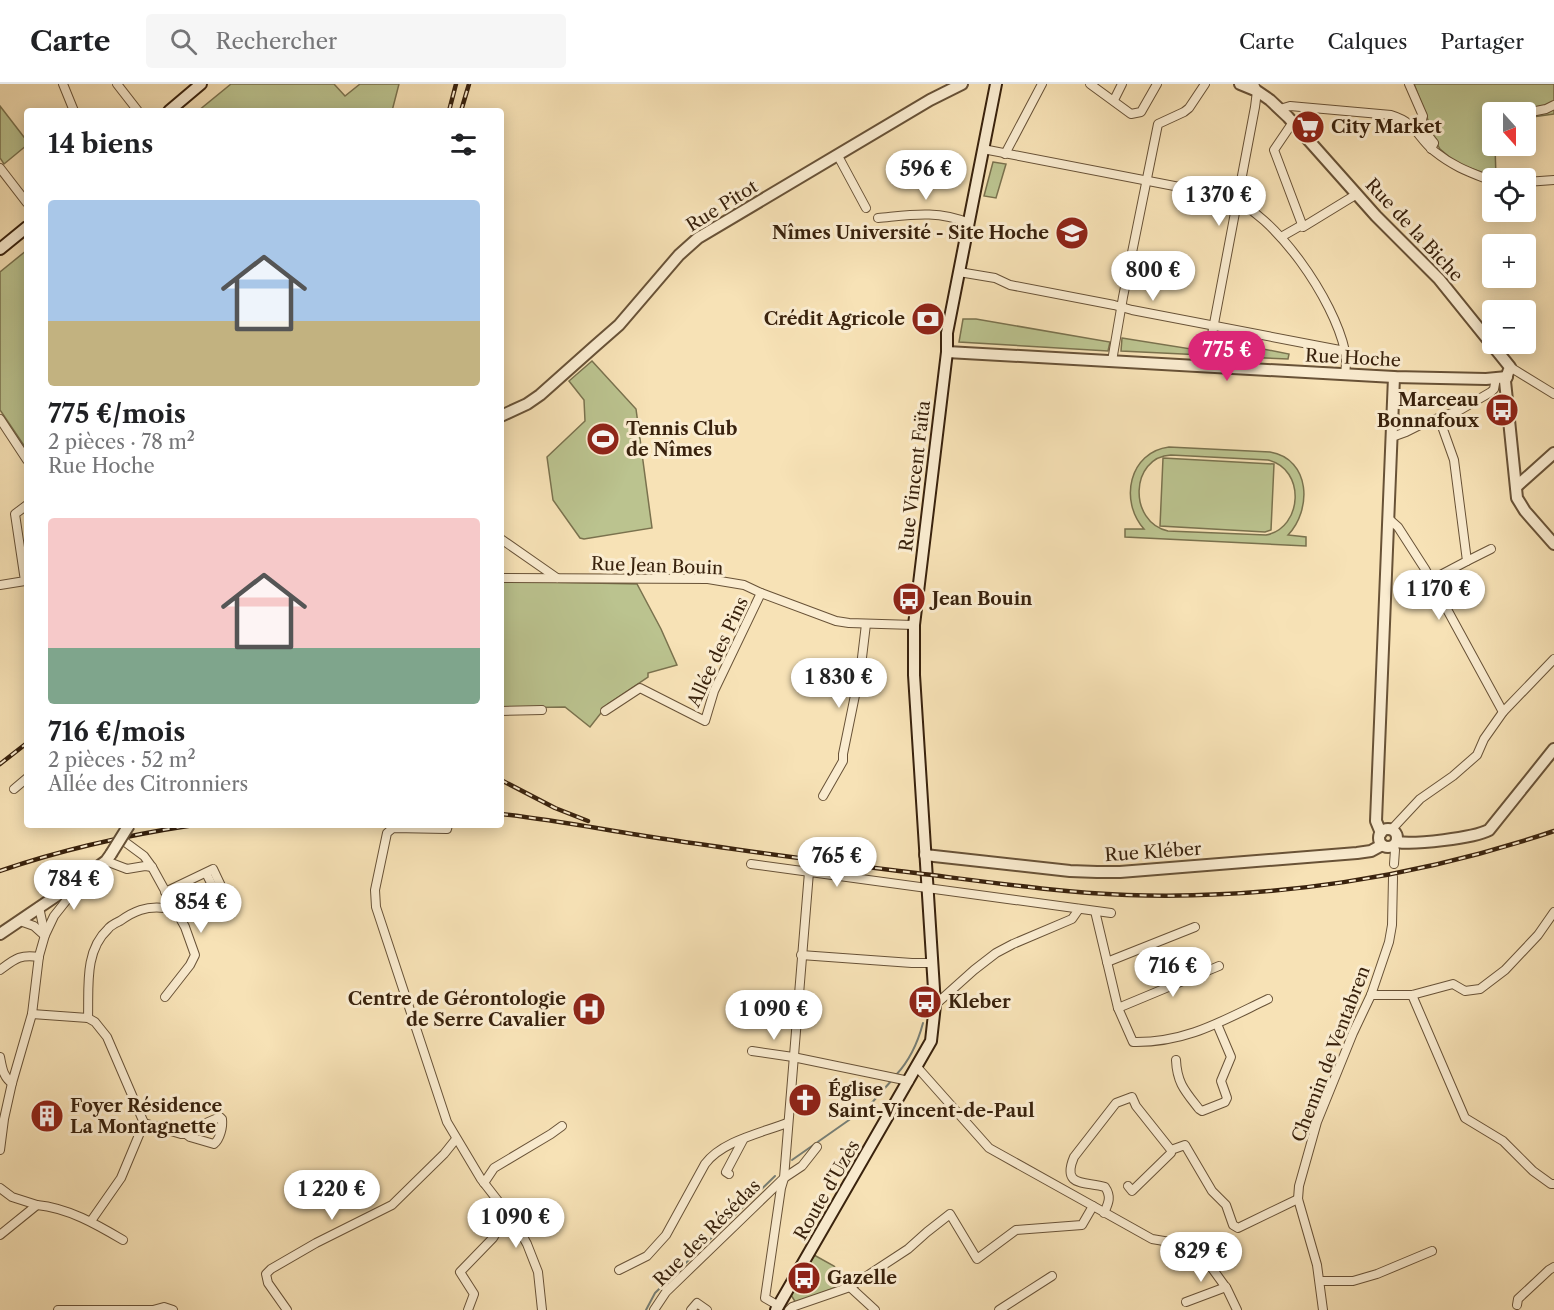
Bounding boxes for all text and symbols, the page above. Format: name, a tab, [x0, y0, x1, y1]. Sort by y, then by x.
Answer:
search box	[146, 14, 566, 68]
text: Carte	[30, 24, 110, 58]
icon: search	[167, 25, 200, 58]
text: Rechercher	[215, 28, 337, 55]
text: Carte	[1239, 29, 1294, 54]
text: Calques	[1327, 29, 1407, 54]
text: Partager	[1440, 29, 1524, 54]
north arrow	[1482, 102, 1536, 156]
map controls	[1482, 102, 1536, 354]
supermarket icon: City Market	[1290, 109, 1326, 145]
place label: City Market	[1331, 116, 1442, 138]
text: 14 biens	[48, 128, 153, 160]
icon: filters	[447, 128, 480, 161]
pin: 596 €	[884, 150, 968, 201]
text: 596 €	[900, 157, 952, 181]
button: locate	[1482, 168, 1536, 222]
street label: Rue de la Biche	[1361, 174, 1467, 286]
street label: Rue Pitot	[682, 175, 762, 237]
pin: 1 370 €	[1164, 176, 1274, 227]
text: 1 370 €	[1186, 183, 1252, 207]
school or university icon: Nîmes Université - Site Hoche	[1054, 215, 1090, 251]
place label: Nîmes Université - Site Hoche	[772, 222, 1049, 244]
button: +	[1482, 234, 1536, 288]
icon: home	[210, 239, 318, 347]
pin: 800 €	[1111, 251, 1195, 302]
text: 800 €	[1125, 258, 1181, 282]
button: −	[1482, 300, 1536, 354]
bank icon: Crédit Agricole	[910, 301, 946, 337]
place label: Crédit Agricole	[764, 308, 905, 330]
pin: 775 €	[1185, 331, 1269, 382]
text: 775 €	[1202, 338, 1252, 362]
street label: Rue Hoche	[1305, 345, 1401, 371]
place label: Marceau Bonnafoux	[1377, 389, 1479, 432]
bus stop icon: Marceau Bonnafoux	[1484, 392, 1520, 428]
text: 775 €/mois	[48, 398, 186, 430]
street label: Rue Vincent Faïta	[895, 399, 935, 553]
place label: Tennis Club de Nîmes	[626, 418, 738, 461]
sports icon: Tennis Club de Nîmes	[585, 421, 621, 457]
text: 2 pièces · 78 m²	[48, 430, 195, 454]
text: Rue Hoche	[48, 454, 155, 478]
street label: Rue Jean Bouin	[590, 553, 724, 579]
icon: home	[210, 557, 318, 665]
pin: 1 170 €	[1384, 570, 1494, 621]
text: 1 170 €	[1407, 577, 1471, 601]
bus stop icon: Jean Bouin	[891, 581, 927, 617]
place label: Jean Bouin	[929, 588, 1033, 610]
street label: Allée des Pins	[682, 593, 753, 712]
pin: 1 830 €	[784, 658, 894, 709]
text: 1 830 €	[805, 665, 873, 689]
text: 716 €/mois	[48, 716, 185, 748]
text: 2 pièces · 52 m²	[48, 748, 196, 772]
text: Allée des Citronniers	[48, 772, 248, 796]
pin: 765 €	[795, 837, 879, 888]
street label: Rue Kléber	[1104, 838, 1203, 866]
text: 765 €	[812, 844, 862, 868]
pin: 784 €	[32, 860, 116, 911]
text: 784 €	[48, 867, 100, 891]
pin: 854 €	[159, 883, 243, 934]
text: 854 €	[175, 890, 227, 914]
pin: 716 €	[1131, 947, 1215, 998]
text: 716 €	[1148, 954, 1198, 978]
street label: Chemin de Ventabren	[1287, 963, 1375, 1145]
bus stop icon: Kleber	[907, 984, 943, 1020]
place label: Centre de Gérontologie de Serre Cavalier	[348, 988, 566, 1031]
pin: 1 090 €	[719, 990, 829, 1041]
hospital icon: Centre de Gérontologie de Serre Cavalier	[571, 991, 607, 1027]
place label: Kleber	[948, 991, 1011, 1013]
text: 1 090 €	[739, 997, 809, 1021]
place label: Église Saint-Vincent-de-Paul	[828, 1078, 1035, 1122]
church icon: Église Saint-Vincent-de-Paul	[787, 1082, 823, 1118]
place label: Foyer Résidence La Montagnette	[70, 1095, 222, 1138]
building icon: Foyer Résidence La Montagnette	[29, 1098, 65, 1134]
street label: Route d'Uzès	[790, 1136, 864, 1244]
pin: 1 220 €	[277, 1170, 387, 1221]
street label: Rue des Résédas	[649, 1175, 765, 1291]
text: 1 220 €	[298, 1177, 366, 1201]
pin: 1 090 €	[461, 1198, 571, 1249]
text: 1 090 €	[481, 1205, 551, 1229]
pin: 829 €	[1159, 1232, 1243, 1283]
text: 829 €	[1174, 1239, 1228, 1263]
bus stop icon: Gazelle	[786, 1260, 822, 1296]
place label: Gazelle	[827, 1267, 897, 1289]

